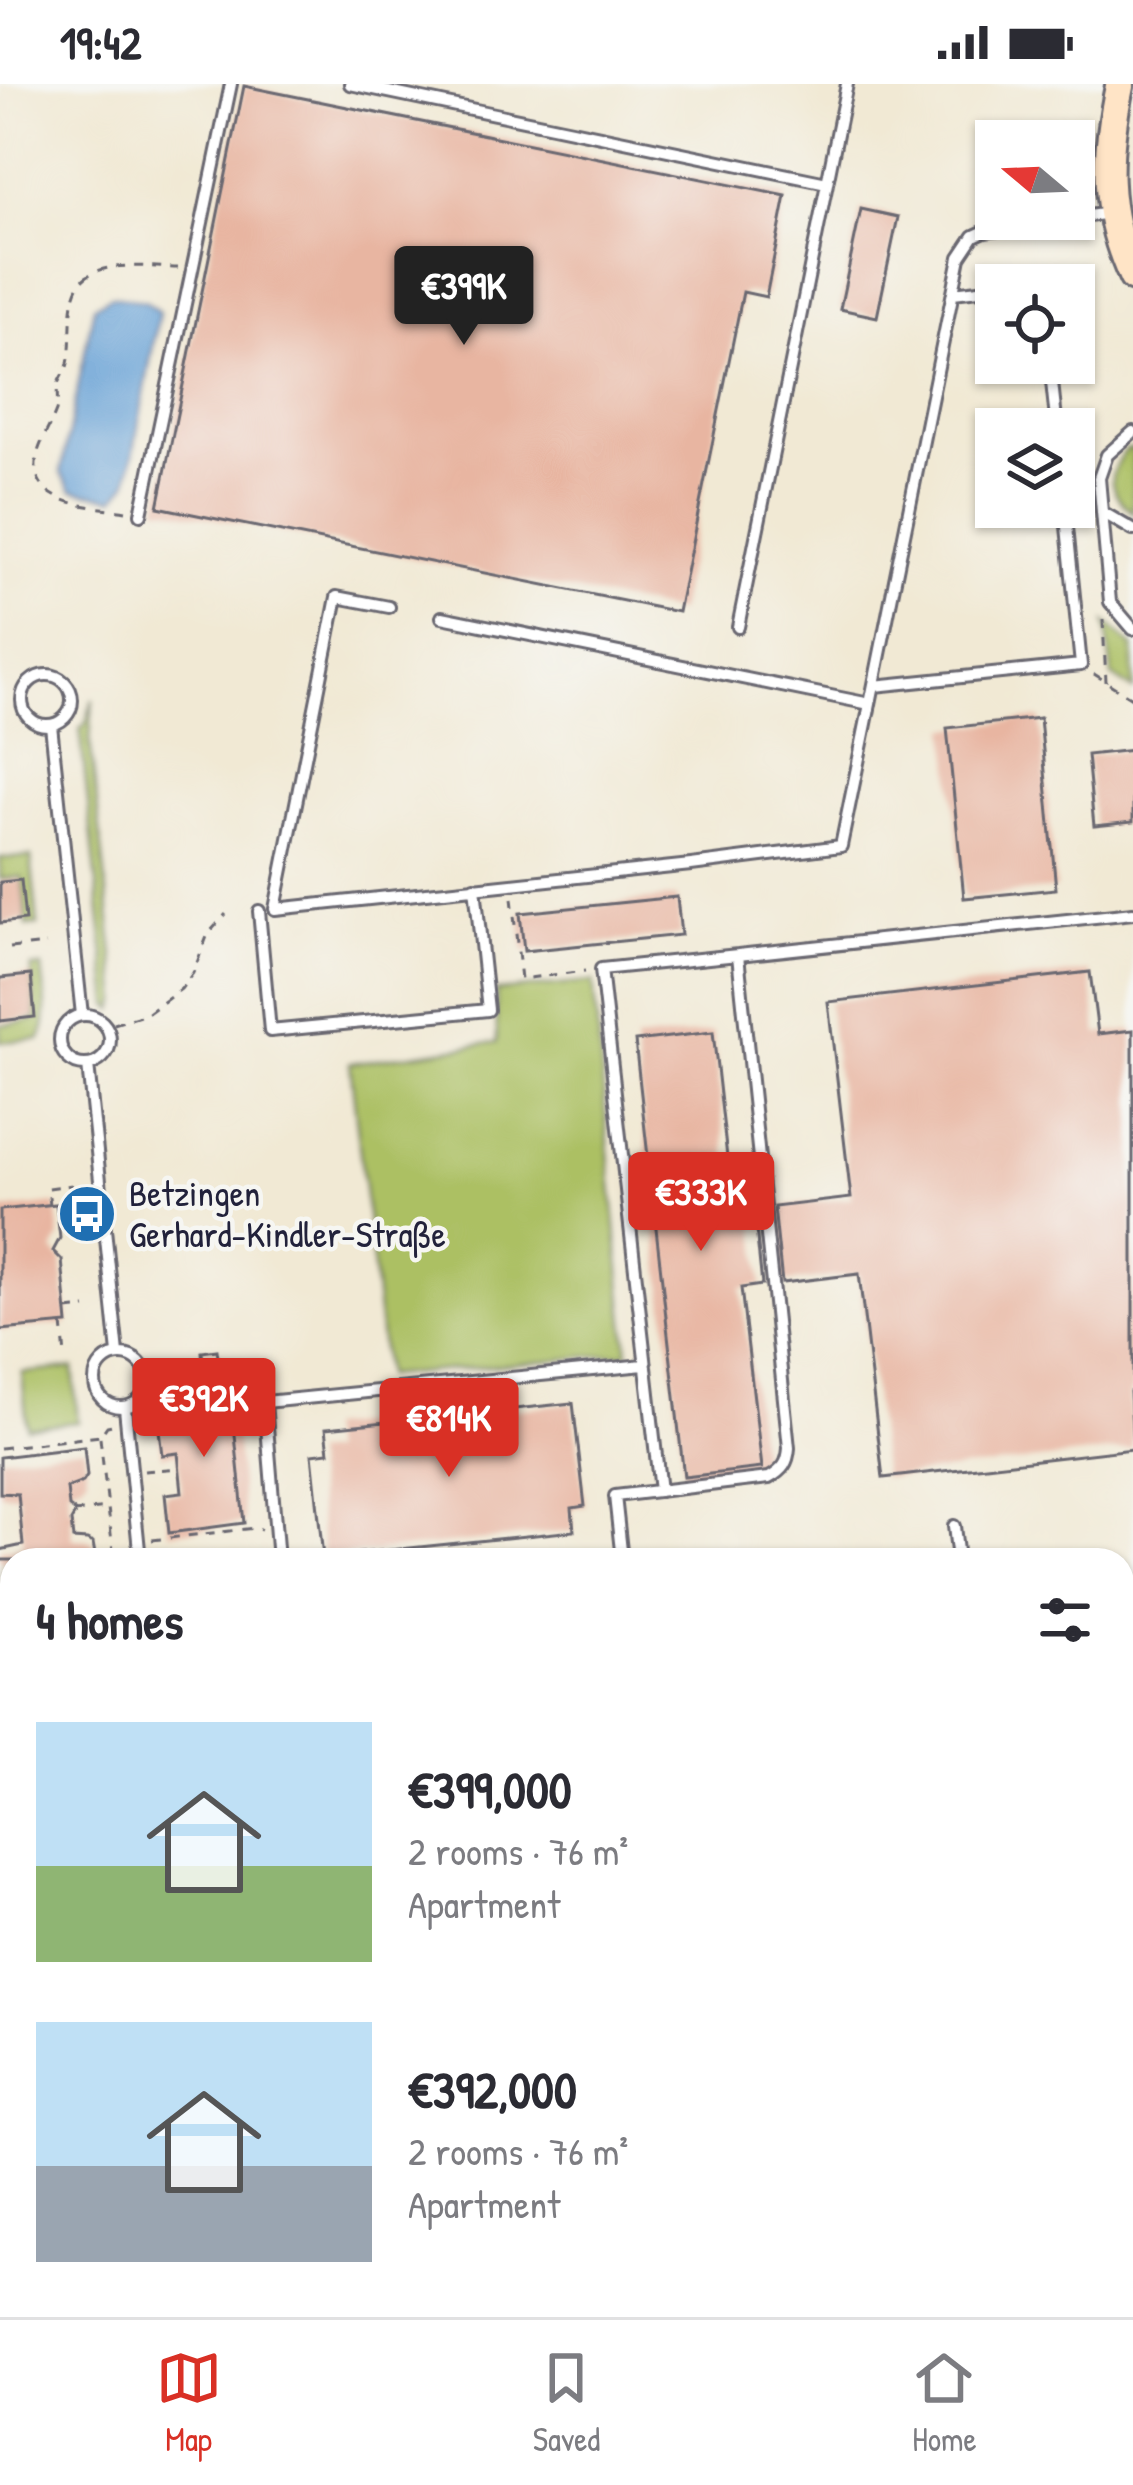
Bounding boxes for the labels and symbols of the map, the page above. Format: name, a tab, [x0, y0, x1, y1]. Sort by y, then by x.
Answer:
north arrow	[975, 120, 1095, 240]
pin: €399K	[380, 246, 548, 348]
pin: €333K	[617, 1152, 785, 1254]
place label: Betzingen Gerhard-Kindler-Straße	[129, 1168, 446, 1258]
bus stop icon: Betzingen Gerhard-Kindler-Straße	[56, 1183, 118, 1245]
pin: €392K	[120, 1358, 288, 1460]
pin: €814K	[365, 1378, 533, 1480]

